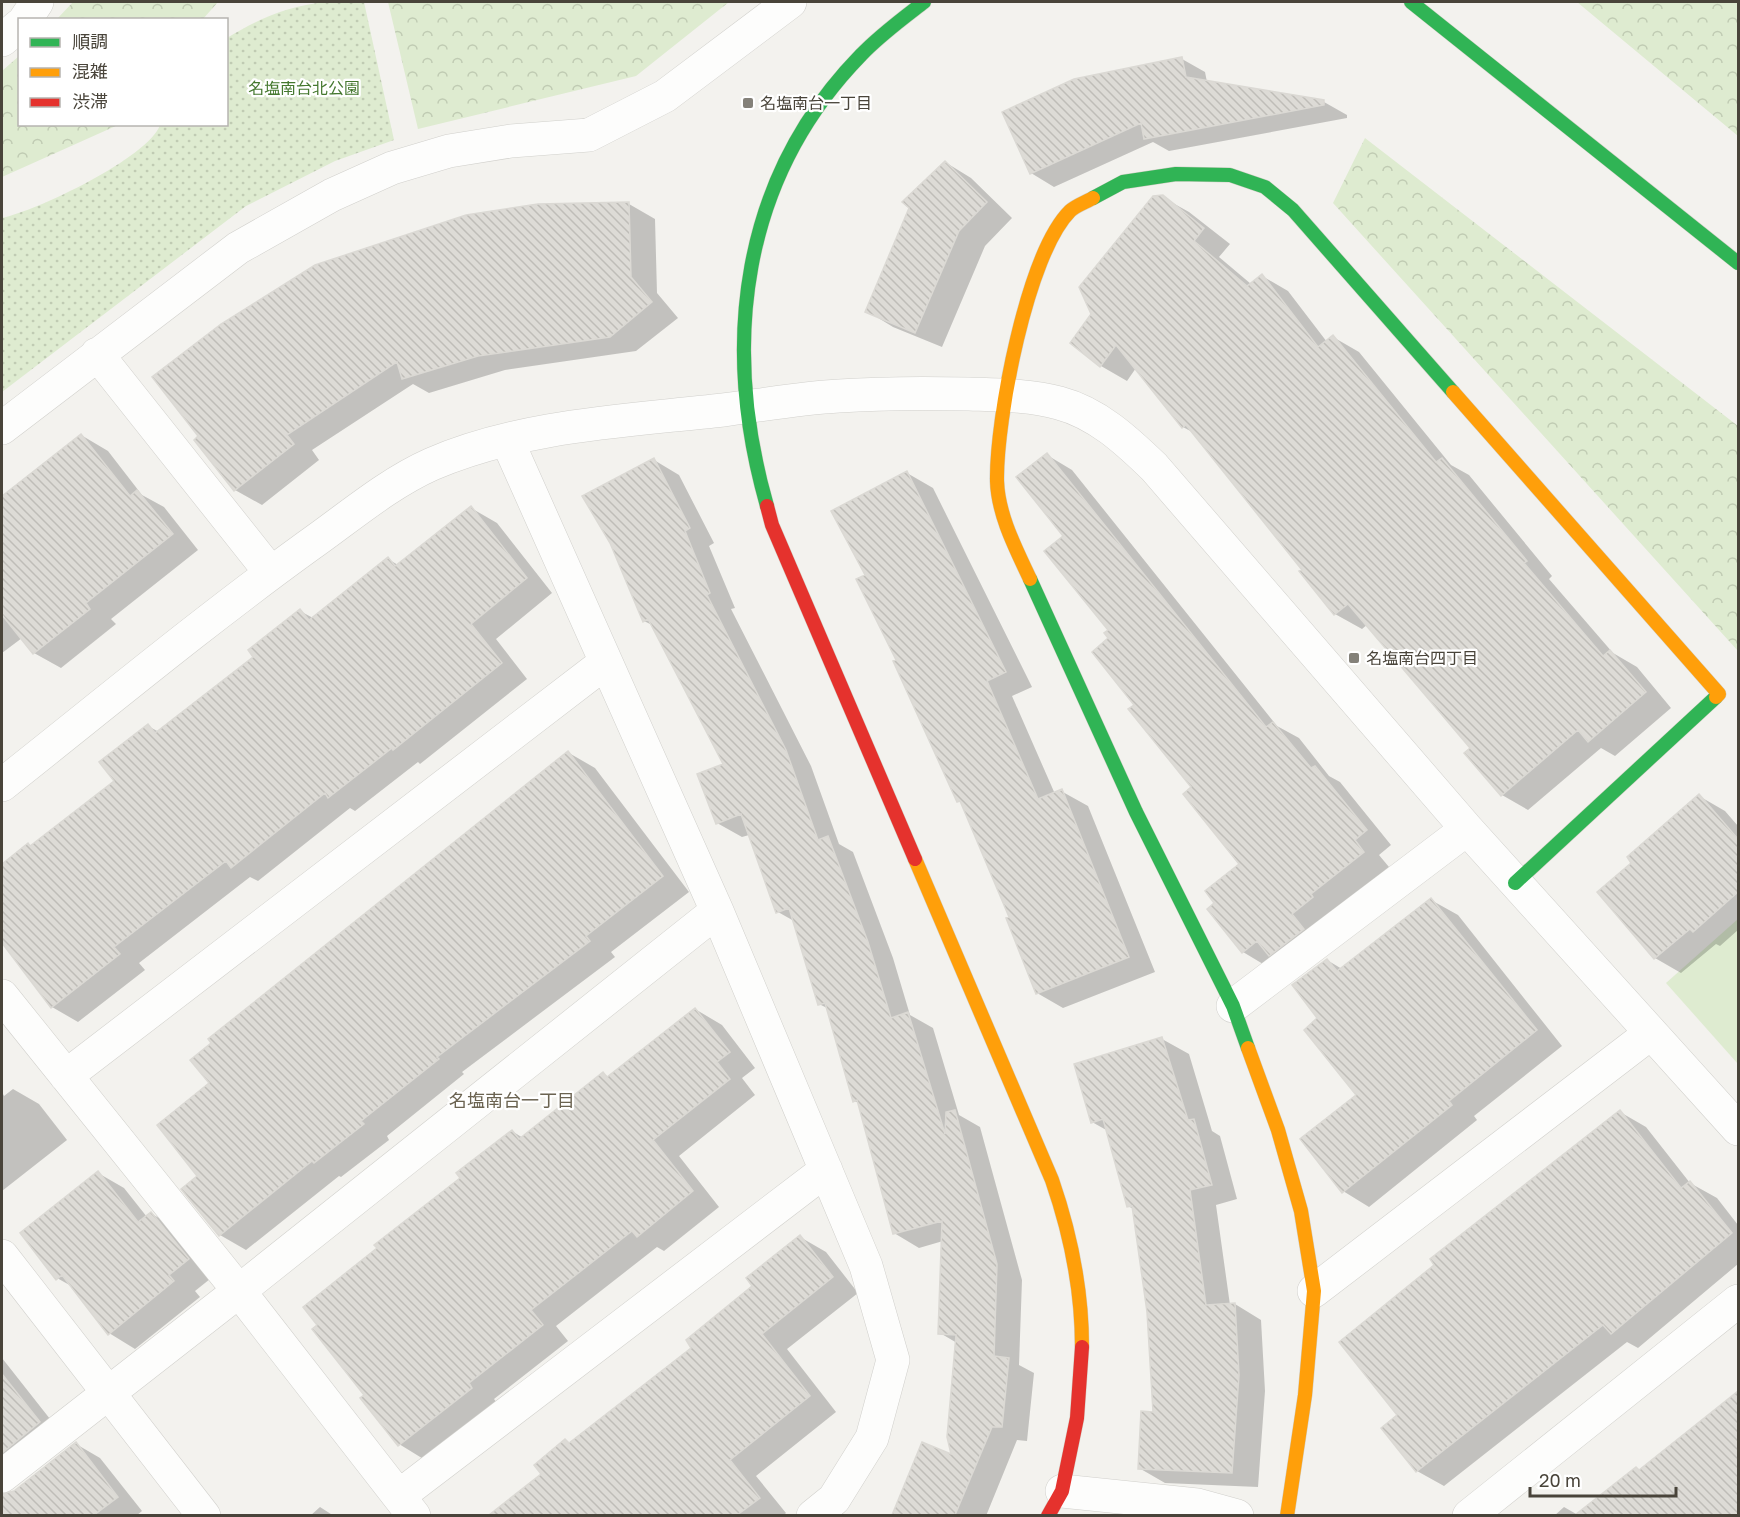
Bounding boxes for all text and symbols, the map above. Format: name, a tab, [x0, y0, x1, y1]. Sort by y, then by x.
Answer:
legend	[18, 18, 228, 126]
text: 順調	[72, 30, 108, 52]
text: 混雑	[72, 60, 108, 82]
park label: 名塩南台北公園	[248, 78, 360, 98]
text: 渋滞	[72, 90, 108, 112]
place label: 名塩南台一丁目	[760, 93, 872, 113]
marker: 名塩南台一丁目	[741, 96, 755, 110]
place label: 名塩南台四丁目	[1366, 648, 1478, 668]
marker: 名塩南台四丁目	[1347, 651, 1361, 665]
district label: 名塩南台一丁目	[449, 1089, 575, 1111]
scale bar	[1530, 1460, 1676, 1498]
text: 20 m	[1539, 1469, 1581, 1491]

